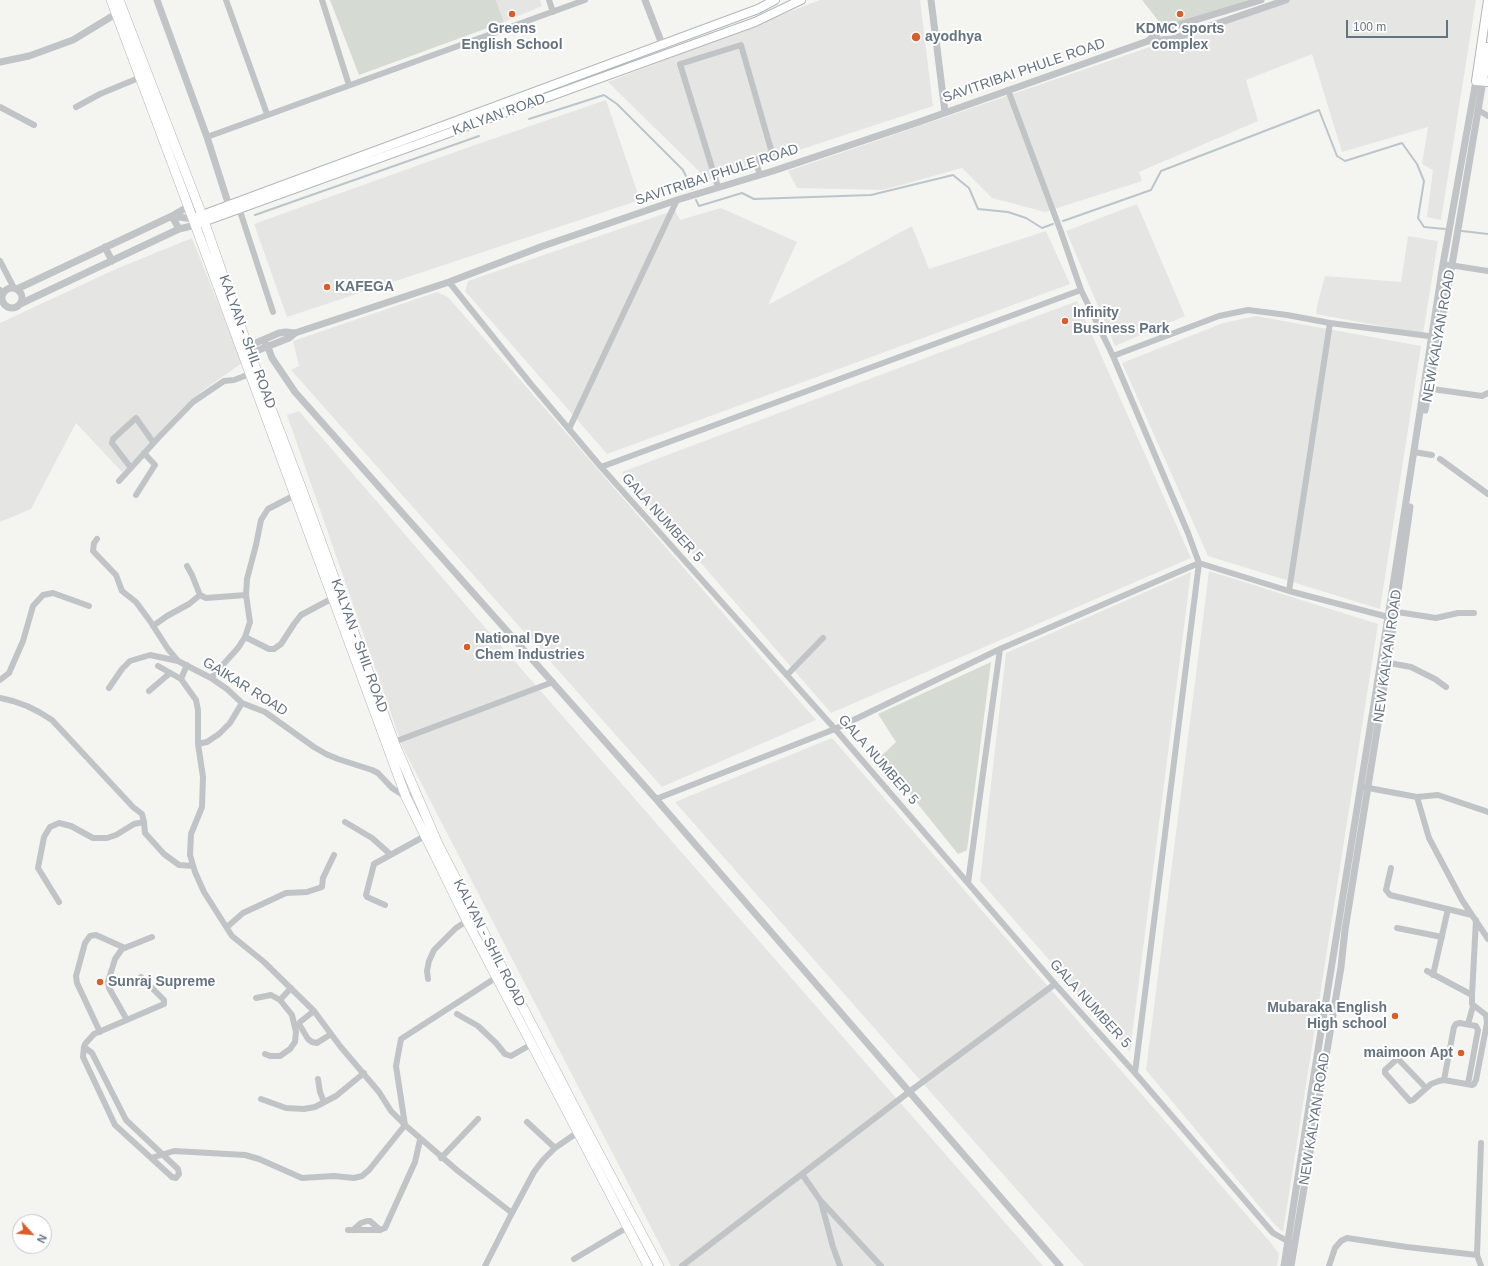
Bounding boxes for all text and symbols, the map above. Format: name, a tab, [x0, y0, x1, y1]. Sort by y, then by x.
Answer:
marker: Greens English School	[507, 9, 517, 19]
marker: KDMC sports complex	[1175, 9, 1185, 19]
scale bar	[1348, 12, 1450, 38]
text: 100 m	[1353, 20, 1386, 34]
place label: Greens English School	[461, 21, 563, 54]
place label: KDMC sports complex	[1136, 21, 1224, 54]
place label: ayodhya	[925, 29, 982, 45]
marker: ayodhya	[910, 31, 922, 43]
street label: SAVITRIBAI PHULE ROAD	[940, 35, 1108, 107]
street label: KALYAN ROAD	[450, 90, 548, 140]
street label: SAVITRIBAI PHULE ROAD	[633, 141, 801, 209]
street label: NEW KALYAN ROAD	[1419, 269, 1459, 403]
street label: KALYAN - SHIL ROAD	[215, 273, 279, 411]
place label: KAFEGA	[335, 279, 394, 295]
marker: KAFEGA	[322, 282, 332, 292]
place label: Infinity Business Park	[1073, 305, 1169, 338]
marker: Infinity Business Park	[1060, 316, 1070, 326]
street label: GALA NUMBER 5	[618, 470, 706, 566]
street label: KALYAN - SHIL ROAD	[327, 577, 391, 715]
street label: NEW KALYAN ROAD	[1370, 588, 1406, 724]
place label: National Dye Chem Industries	[475, 631, 585, 664]
marker: National Dye Chem Industries	[462, 642, 472, 652]
street label: GAIKAR ROAD	[199, 654, 291, 720]
street label: GALA NUMBER 5	[834, 712, 922, 808]
street label: KALYAN - SHIL ROAD	[449, 876, 529, 1010]
street label: GALA NUMBER 5	[1046, 956, 1134, 1052]
place label: Sunraj Supreme	[108, 974, 215, 990]
marker: Sunraj Supreme	[95, 977, 105, 987]
place label: Mubaraka English High school	[1267, 1000, 1387, 1032]
marker: Mubaraka English High school	[1390, 1011, 1400, 1021]
place label: maimoon Apt	[1364, 1045, 1453, 1061]
marker: maimoon Apt	[1456, 1048, 1466, 1058]
street label: NEW KALYAN ROAD	[1296, 1051, 1334, 1187]
north arrow	[12, 1214, 52, 1254]
text: N	[35, 1233, 49, 1245]

